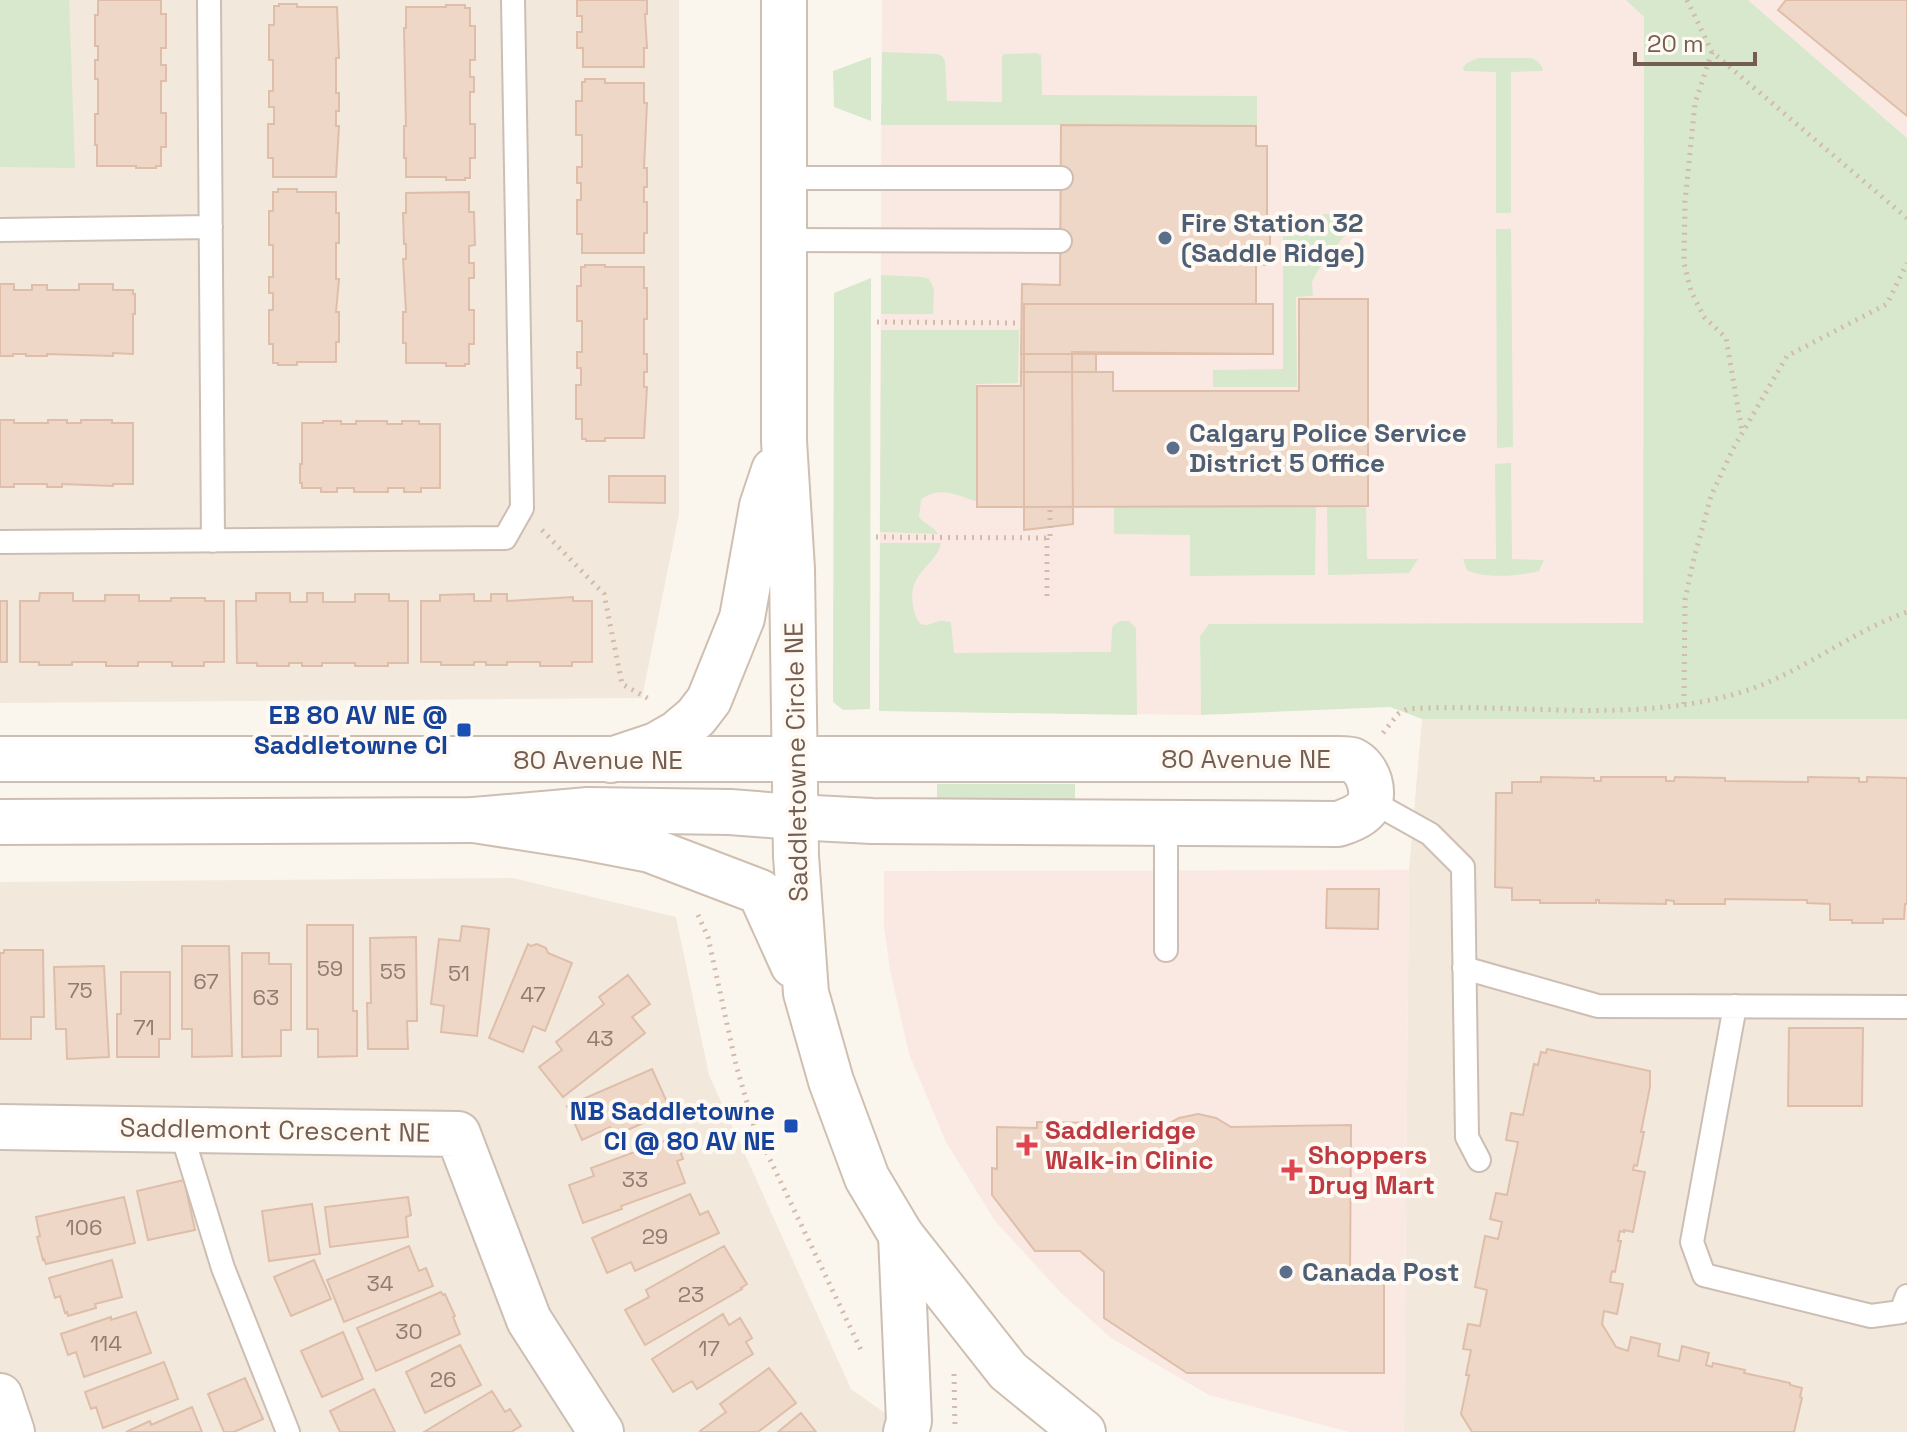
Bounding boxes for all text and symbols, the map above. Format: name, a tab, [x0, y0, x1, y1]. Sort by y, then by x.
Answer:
scale bar	[1635, 16, 1755, 66]
text: 20 m	[1647, 28, 1704, 59]
place label: Fire Station 32 (Saddle Ridge)	[1181, 206, 1365, 270]
marker: Fire Station 32 (Saddle Ridge)	[1156, 229, 1174, 247]
place label: Calgary Police Service District 5 Office	[1189, 416, 1467, 480]
marker: Calgary Police Service District 5 Office	[1164, 439, 1182, 457]
street label: Saddletowne Circle NE	[777, 622, 815, 902]
place label: EB 80 AV NE @ Saddletowne CI	[254, 698, 448, 762]
marker: EB 80 AV NE @ Saddletowne CI	[455, 721, 473, 739]
street label: 80 Avenue NE	[1161, 742, 1331, 776]
street label: 80 Avenue NE	[513, 743, 683, 777]
house number: 59	[317, 954, 343, 982]
house number: 55	[380, 957, 406, 985]
house number: 51	[448, 959, 470, 987]
house number: 67	[193, 967, 219, 995]
house number: 75	[67, 976, 93, 1004]
house number: 47	[520, 980, 546, 1008]
house number: 63	[253, 983, 279, 1011]
house number: 71	[133, 1013, 155, 1041]
house number: 43	[586, 1024, 614, 1052]
place label: NB Saddletowne CI @ 80 AV NE	[570, 1094, 775, 1158]
street label: Saddlemont Crescent NE	[119, 1110, 431, 1150]
place label: Saddleridge Walk-in Clinic	[1045, 1113, 1213, 1177]
marker: NB Saddletowne CI @ 80 AV NE	[782, 1117, 800, 1135]
marker: Saddleridge Walk-in Clinic	[1016, 1134, 1038, 1156]
place label: Shoppers Drug Mart	[1308, 1138, 1435, 1202]
marker: Shoppers Drug Mart	[1283, 1161, 1301, 1179]
house number: 33	[622, 1165, 648, 1193]
house number: 106	[66, 1213, 102, 1241]
house number: 29	[642, 1222, 668, 1250]
place label: Canada Post	[1302, 1255, 1459, 1289]
marker: Canada Post	[1277, 1263, 1295, 1281]
house number: 34	[366, 1269, 394, 1297]
house number: 23	[678, 1280, 704, 1308]
house number: 30	[395, 1317, 423, 1345]
house number: 114	[90, 1329, 122, 1357]
house number: 17	[698, 1334, 720, 1362]
house number: 26	[430, 1365, 456, 1393]

